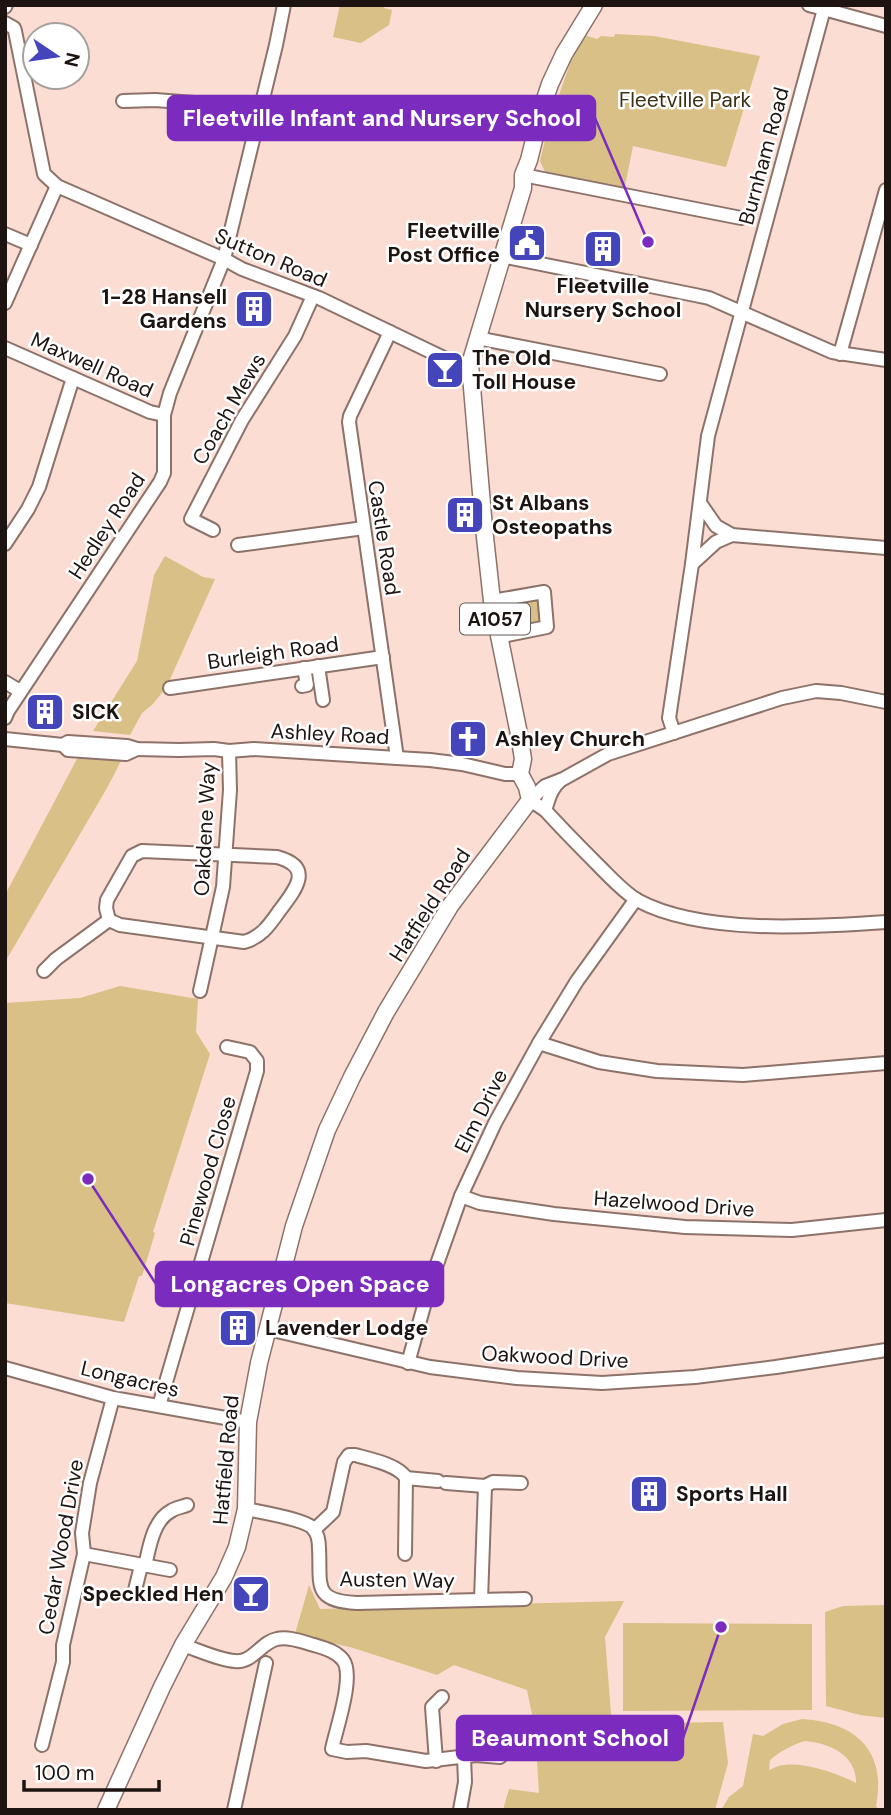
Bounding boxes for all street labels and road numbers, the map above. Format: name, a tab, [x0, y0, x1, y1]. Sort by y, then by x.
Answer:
street label: Burnham Road	[732, 84, 796, 228]
street label: Sutton Road	[211, 222, 331, 294]
street label: Maxwell Road	[27, 326, 157, 404]
street label: Coach Mews	[186, 348, 272, 470]
street label: Hedley Road	[62, 467, 152, 585]
street label: Castle Road	[361, 479, 407, 597]
road number: A1057	[460, 604, 530, 634]
street label: Burleigh Road	[206, 630, 340, 676]
street label: Ashley Road	[270, 717, 390, 751]
street label: Oakdene Way	[188, 761, 223, 897]
street label: Hatfield Road	[383, 843, 477, 967]
street label: Elm Drive	[448, 1064, 514, 1158]
street label: Pinewood Close	[173, 1093, 243, 1249]
street label: Hazelwood Drive	[593, 1184, 755, 1224]
street label: Oakwood Drive	[481, 1339, 629, 1375]
street label: Longacres	[78, 1354, 182, 1404]
street label: Hatfield Road	[206, 1394, 246, 1526]
street label: Cedar Wood Drive	[32, 1457, 90, 1637]
street label: Austen Way	[339, 1565, 455, 1595]

